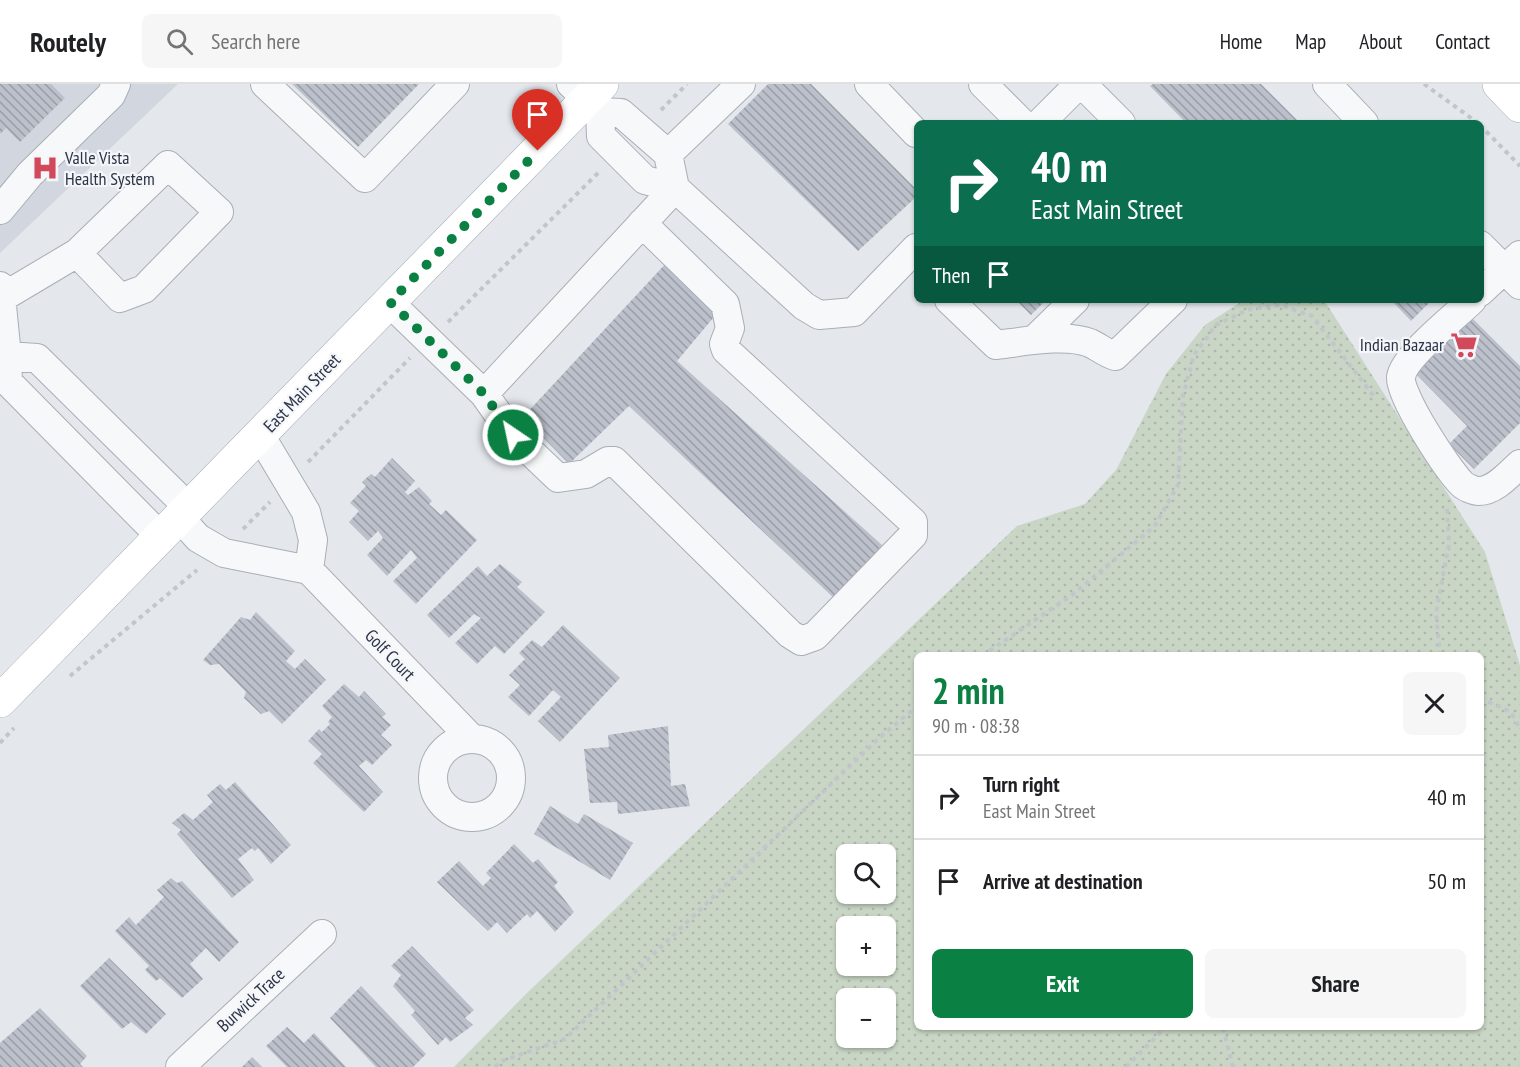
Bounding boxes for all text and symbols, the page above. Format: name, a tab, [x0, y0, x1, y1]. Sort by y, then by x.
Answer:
search box	[142, 14, 562, 68]
text: Routely	[30, 23, 106, 60]
icon: search	[163, 25, 196, 58]
text: Search here	[211, 27, 300, 55]
text: Home	[1220, 28, 1262, 55]
text: Map	[1295, 28, 1326, 55]
text: About	[1359, 28, 1402, 55]
text: Contact	[1435, 28, 1490, 55]
pin	[512, 89, 563, 151]
icon: arrive	[521, 98, 554, 131]
text: 40 m	[1031, 139, 1108, 194]
icon: right	[932, 144, 1010, 222]
place label: Valle Vista Health System	[64, 146, 155, 190]
hospital icon: Valle Vista Health System	[30, 153, 60, 183]
text: East Main Street	[1031, 192, 1183, 226]
icon: arrive	[982, 258, 1015, 291]
text: Then	[932, 261, 970, 289]
supermarket icon: Indian Bazaar	[1449, 330, 1479, 360]
place label: Indian Bazaar	[1360, 333, 1444, 356]
street label: East Main Street	[258, 348, 345, 437]
position arrow	[481, 403, 545, 467]
street label: Golf Court	[360, 624, 421, 685]
text: 2 min	[932, 667, 1005, 714]
button: close	[1403, 672, 1466, 735]
text: 90 m · 08:38	[932, 713, 1020, 739]
text: Turn right	[983, 770, 1060, 798]
icon: right	[932, 781, 965, 814]
text: 40 m	[1427, 783, 1466, 811]
text: East Main Street	[983, 798, 1096, 824]
map controls	[836, 844, 896, 1048]
button: search	[836, 844, 896, 904]
icon: arrive	[932, 865, 965, 898]
text: Arrive at destination	[983, 867, 1143, 895]
text: 50 m	[1427, 867, 1466, 895]
button: +	[836, 916, 896, 976]
button: Exit	[932, 949, 1193, 1018]
button: Share	[1205, 949, 1466, 1018]
street label: Burwick Trace	[212, 962, 289, 1037]
button: −	[836, 988, 896, 1048]

